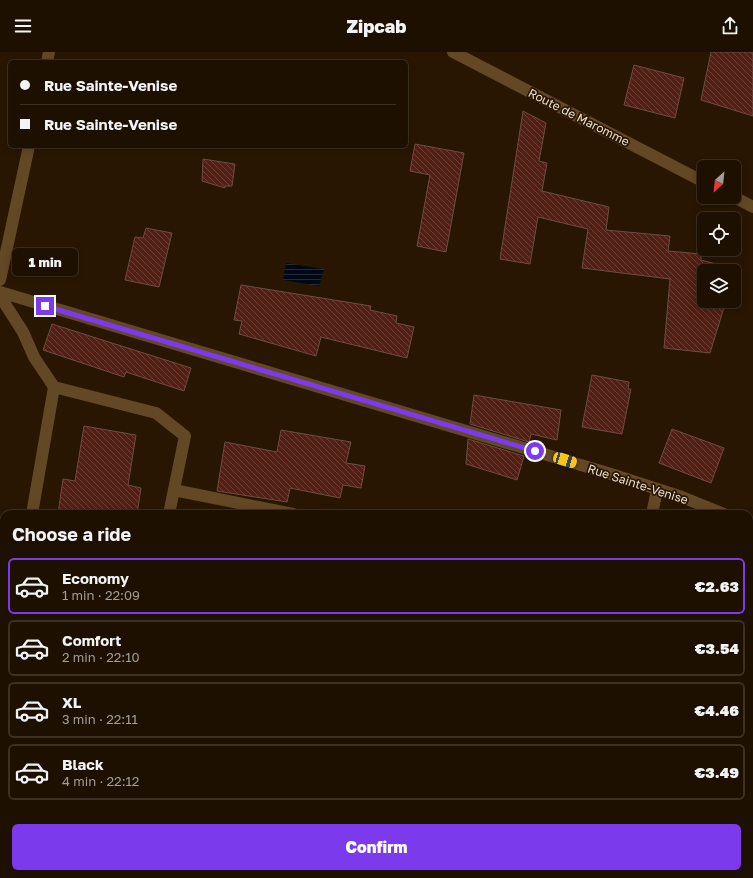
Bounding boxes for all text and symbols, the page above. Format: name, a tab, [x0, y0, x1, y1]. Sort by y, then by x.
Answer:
icon: menu	[12, 15, 34, 37]
text: Zipcab	[347, 15, 406, 37]
icon: share	[719, 15, 741, 37]
text: Rue Sainte-Venise	[44, 76, 177, 94]
street label: Route de Maromme	[526, 85, 632, 149]
text: Rue Sainte-Venise	[44, 115, 177, 133]
north arrow	[697, 160, 741, 204]
map controls	[697, 160, 741, 308]
button: locate	[697, 212, 741, 256]
callout: 1 min	[12, 248, 78, 276]
text: 1 min	[28, 254, 62, 270]
button: layers	[697, 264, 741, 308]
route end	[36, 297, 54, 315]
route start	[526, 442, 544, 460]
car	[552, 451, 578, 469]
street label: Rue Sainte-Venise	[586, 461, 690, 507]
text: Choose a ride	[12, 523, 131, 545]
icon: car	[14, 568, 50, 604]
text: Economy	[62, 569, 129, 587]
text: €2.63	[695, 577, 739, 595]
text: 1 min · 22:09	[62, 587, 140, 603]
icon: car	[14, 630, 50, 666]
text: Comfort	[62, 631, 121, 649]
text: €3.54	[695, 639, 739, 657]
text: 2 min · 22:10	[62, 649, 140, 665]
icon: car	[14, 692, 50, 728]
text: XL	[62, 693, 81, 711]
text: €4.46	[694, 701, 739, 719]
text: 3 min · 22:11	[62, 711, 138, 727]
icon: car	[14, 754, 50, 790]
text: Black	[62, 755, 104, 773]
text: €3.49	[695, 763, 739, 781]
text: 4 min · 22:12	[62, 773, 139, 789]
button: Confirm	[12, 824, 741, 870]

